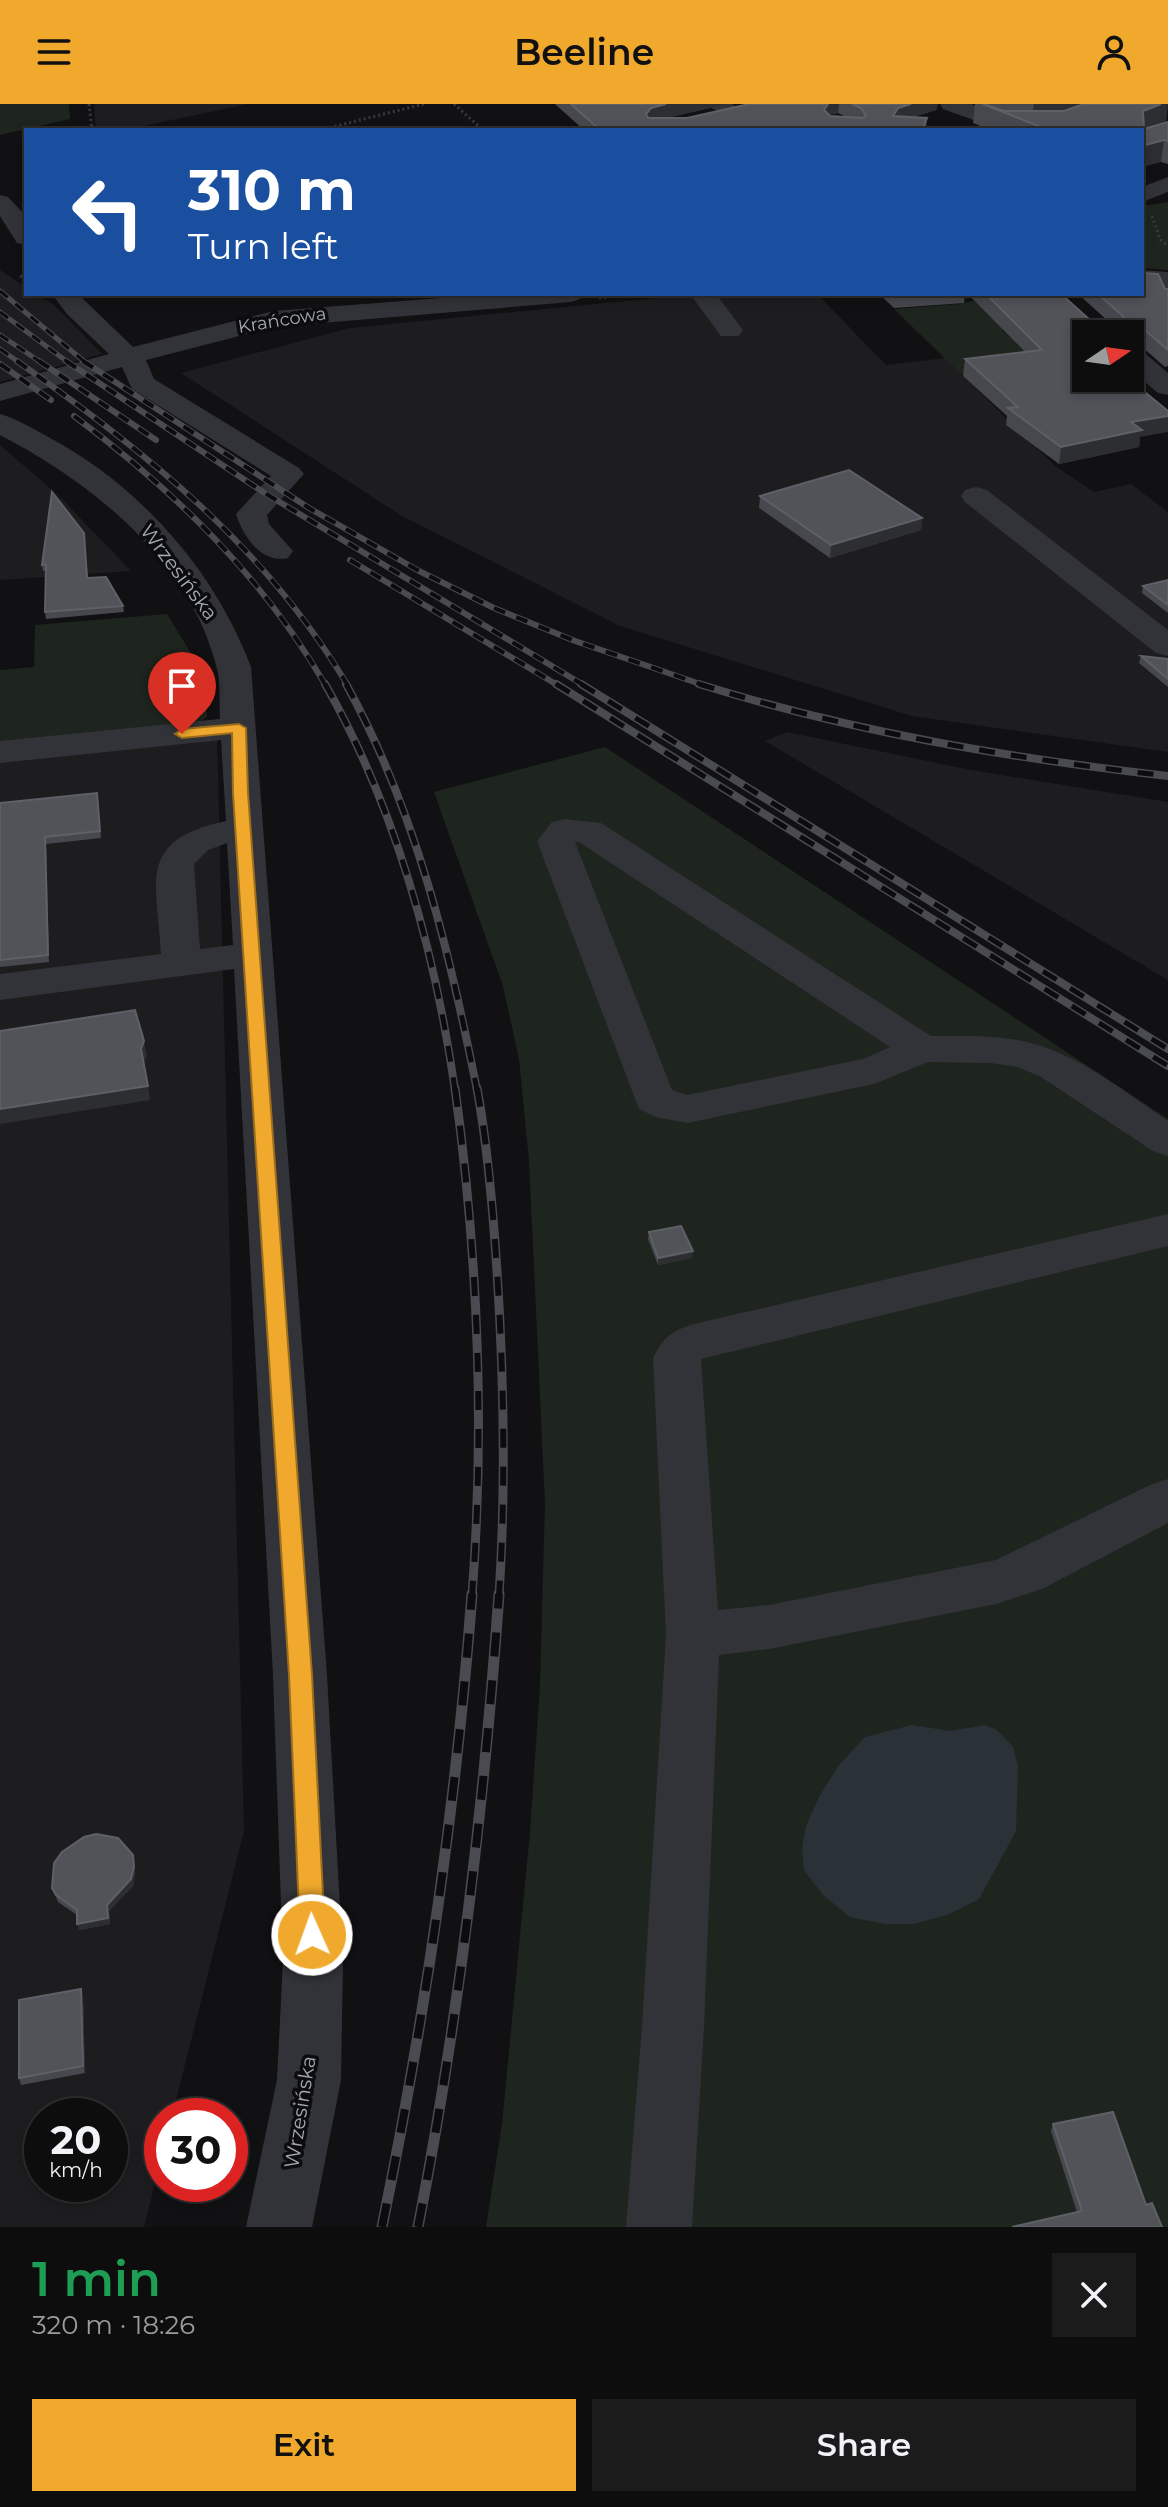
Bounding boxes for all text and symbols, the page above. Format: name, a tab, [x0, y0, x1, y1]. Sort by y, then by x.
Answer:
icon: menu	[32, 30, 76, 74]
text: Beeline	[514, 30, 654, 74]
icon: person	[1092, 30, 1136, 74]
text: 310 m	[188, 156, 356, 224]
icon: left	[56, 160, 160, 264]
text: Turn left	[188, 224, 339, 268]
street label: Krańcowa	[236, 302, 328, 338]
north arrow	[1072, 320, 1144, 392]
map controls	[1072, 320, 1144, 392]
street label: Wrzesińska	[135, 519, 223, 625]
pin	[148, 652, 216, 734]
icon: arrive	[160, 664, 204, 708]
position arrow	[270, 1893, 354, 1977]
street label: Wrzesińska	[279, 2054, 321, 2170]
speed limit sign: 30	[144, 2098, 248, 2202]
text: 20	[51, 2115, 101, 2164]
text: km/h	[49, 2158, 103, 2182]
text: 1 min	[32, 2250, 161, 2308]
button: close	[1052, 2253, 1136, 2337]
text: 320 m · 18:26	[32, 2309, 195, 2341]
button: Exit	[32, 2399, 576, 2491]
button: Share	[592, 2399, 1136, 2491]

